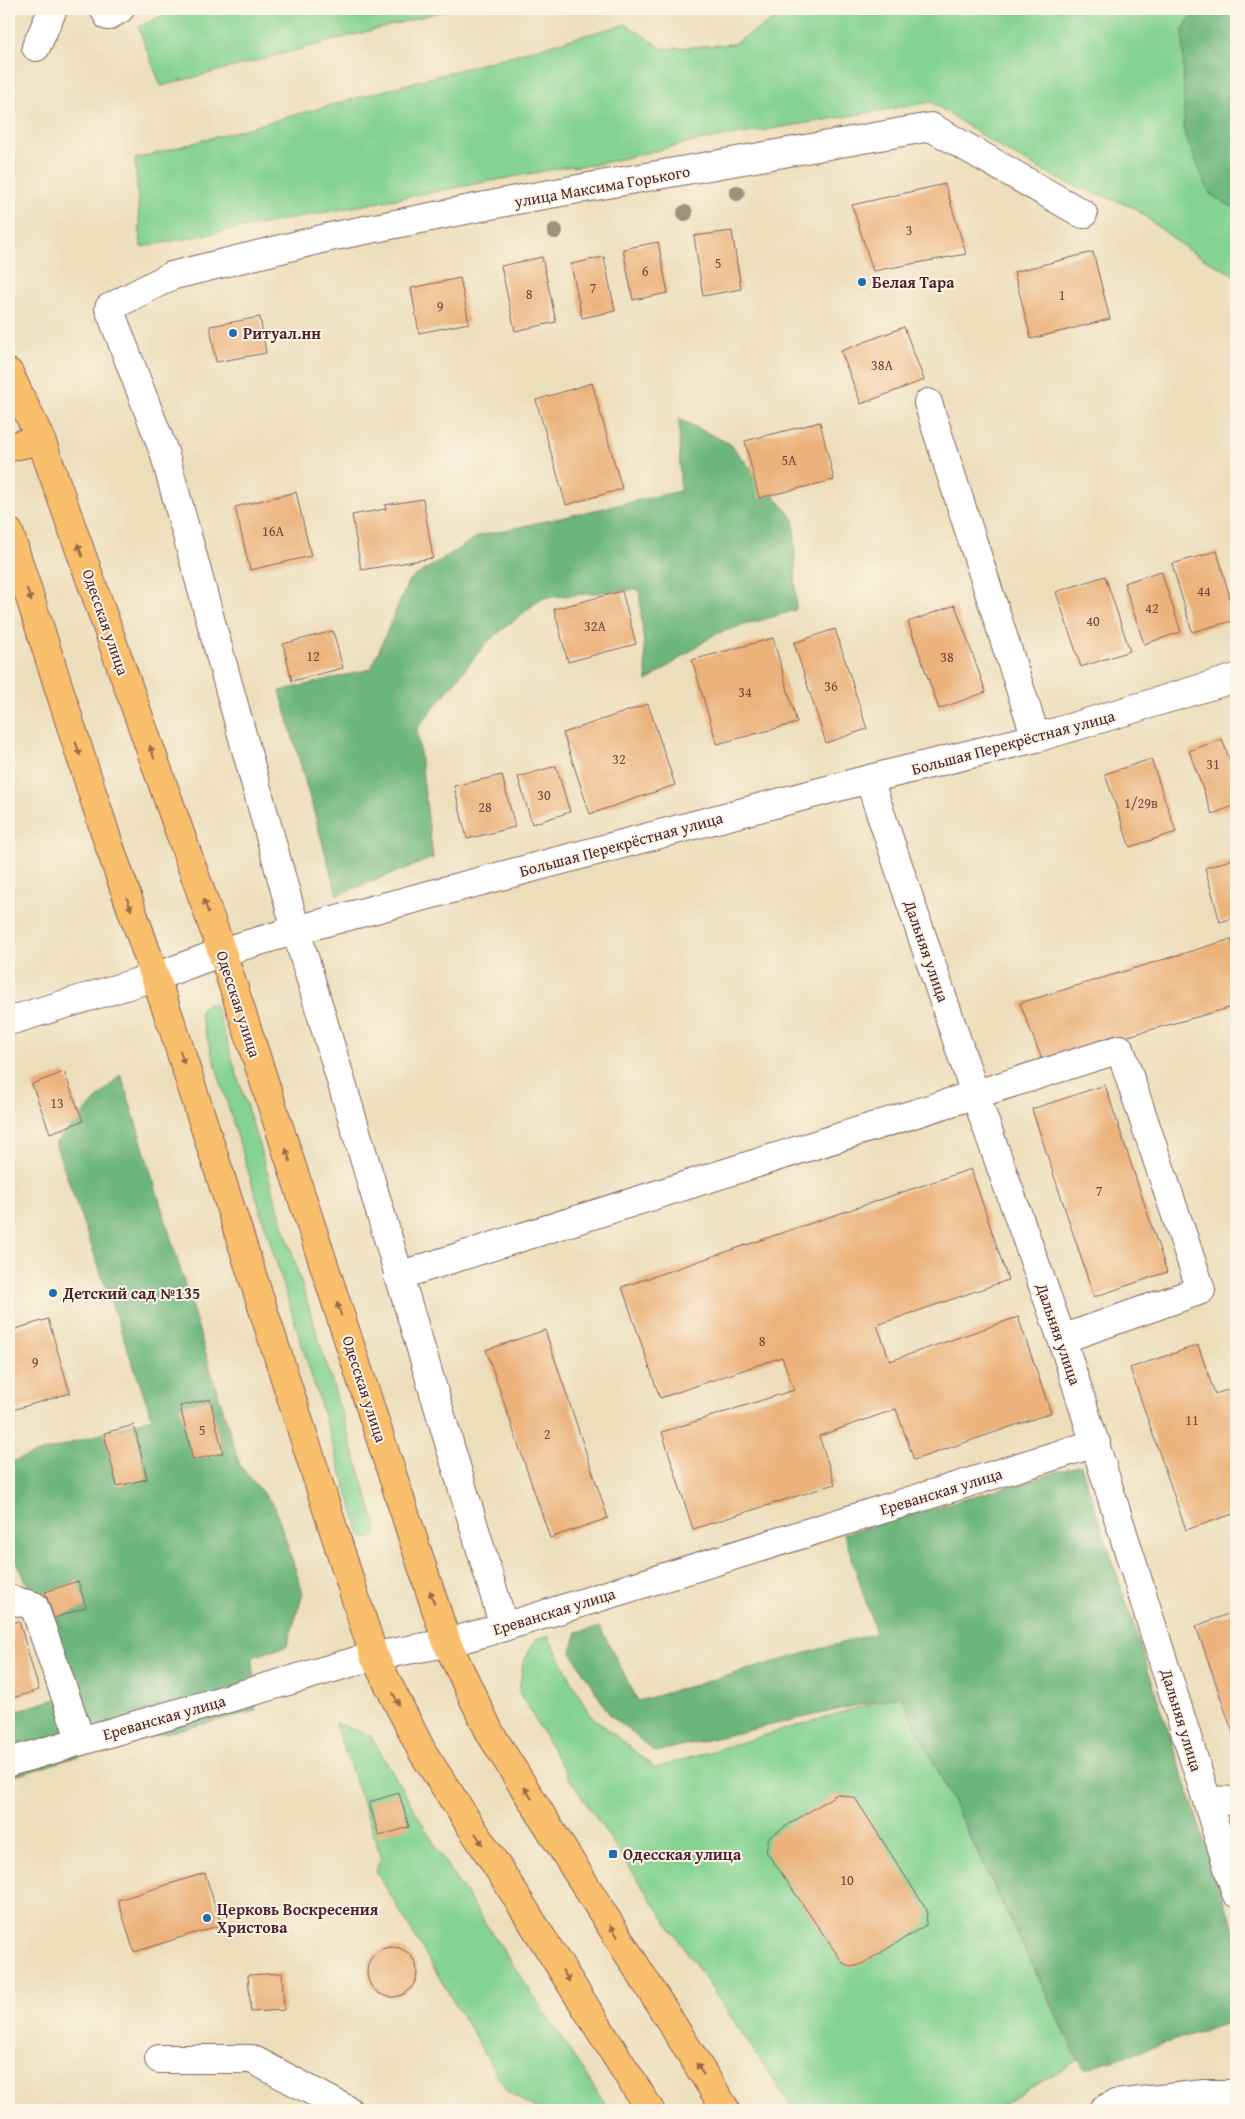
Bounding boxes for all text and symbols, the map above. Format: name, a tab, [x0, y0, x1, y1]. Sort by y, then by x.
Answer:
street label: улица Максима Горького	[511, 159, 692, 213]
house number: 3	[906, 220, 912, 240]
house number: 5	[715, 253, 721, 273]
house number: 6	[642, 261, 649, 281]
place label: Белая Тара	[872, 270, 955, 294]
marker: Белая Тара	[856, 276, 868, 288]
house number: 7	[590, 278, 597, 298]
house number: 8	[526, 284, 533, 304]
house number: 1	[1059, 285, 1065, 305]
house number: 9	[437, 296, 444, 316]
place label: Ритуал.нн	[243, 321, 321, 345]
marker: Ритуал.нн	[227, 327, 239, 339]
house number: 38А	[871, 355, 893, 375]
house number: 5А	[781, 450, 797, 470]
house number: 16А	[262, 521, 284, 541]
one-way arrow	[76, 542, 84, 557]
street label: Одесская улица	[77, 566, 136, 679]
house number: 44	[1197, 581, 1211, 601]
one-way arrow	[26, 587, 33, 602]
house number: 42	[1145, 598, 1159, 618]
house number: 40	[1086, 611, 1100, 631]
house number: 32А	[584, 616, 606, 636]
house number: 12	[306, 646, 320, 666]
house number: 38	[940, 647, 954, 667]
house number: 36	[824, 676, 838, 696]
house number: 34	[738, 682, 752, 702]
street label: Большая Перекрёстная улица	[908, 703, 1118, 781]
one-way arrow	[75, 742, 83, 757]
one-way arrow	[148, 745, 155, 760]
house number: 32	[612, 749, 626, 769]
house number: 31	[1206, 754, 1220, 774]
house number: 30	[537, 785, 551, 805]
house number: 1/29в	[1124, 793, 1158, 813]
house number: 28	[478, 797, 492, 817]
street label: Большая Перекрёстная улица	[516, 805, 726, 883]
one-way arrow	[126, 896, 134, 911]
street label: Дальняя улица	[898, 896, 956, 1006]
one-way arrow	[202, 898, 209, 913]
street label: Одесская улица	[210, 948, 268, 1061]
one-way arrow	[179, 1050, 186, 1065]
house number: 13	[50, 1093, 64, 1113]
one-way arrow	[284, 1147, 292, 1162]
house number: 7	[1096, 1181, 1103, 1201]
street label: Дальняя улица	[1030, 1279, 1088, 1389]
place label: Детский сад №135	[62, 1281, 200, 1305]
marker: Детский сад №135	[47, 1287, 59, 1299]
one-way arrow	[334, 1302, 342, 1317]
house number: 8	[759, 1331, 766, 1351]
street label: Одесская улица	[336, 1333, 394, 1446]
house number: 9	[32, 1352, 39, 1372]
house number: 11	[1185, 1410, 1199, 1430]
house number: 5	[199, 1420, 205, 1440]
house number: 2	[544, 1424, 550, 1444]
street label: Ереванская улица	[877, 1461, 1006, 1521]
street label: Ереванская улица	[490, 1581, 619, 1641]
one-way arrow	[428, 1589, 436, 1604]
street label: Дальняя улица	[1155, 1665, 1209, 1775]
street label: Ереванская улица	[100, 1688, 229, 1746]
one-way arrow	[392, 1692, 400, 1706]
one-way arrow	[523, 1787, 532, 1800]
one-way arrow	[474, 1832, 483, 1845]
place label: Одесская улица	[623, 1842, 742, 1866]
marker: Одесская улица	[607, 1848, 619, 1860]
house number: 10	[840, 1870, 854, 1890]
place label: Церковь Воскресения Христова	[217, 1897, 379, 1939]
marker: Церковь Воскресения Христова	[201, 1912, 213, 1924]
one-way arrow	[609, 1924, 619, 1938]
one-way arrow	[561, 1969, 570, 1982]
one-way arrow	[695, 2062, 705, 2075]

